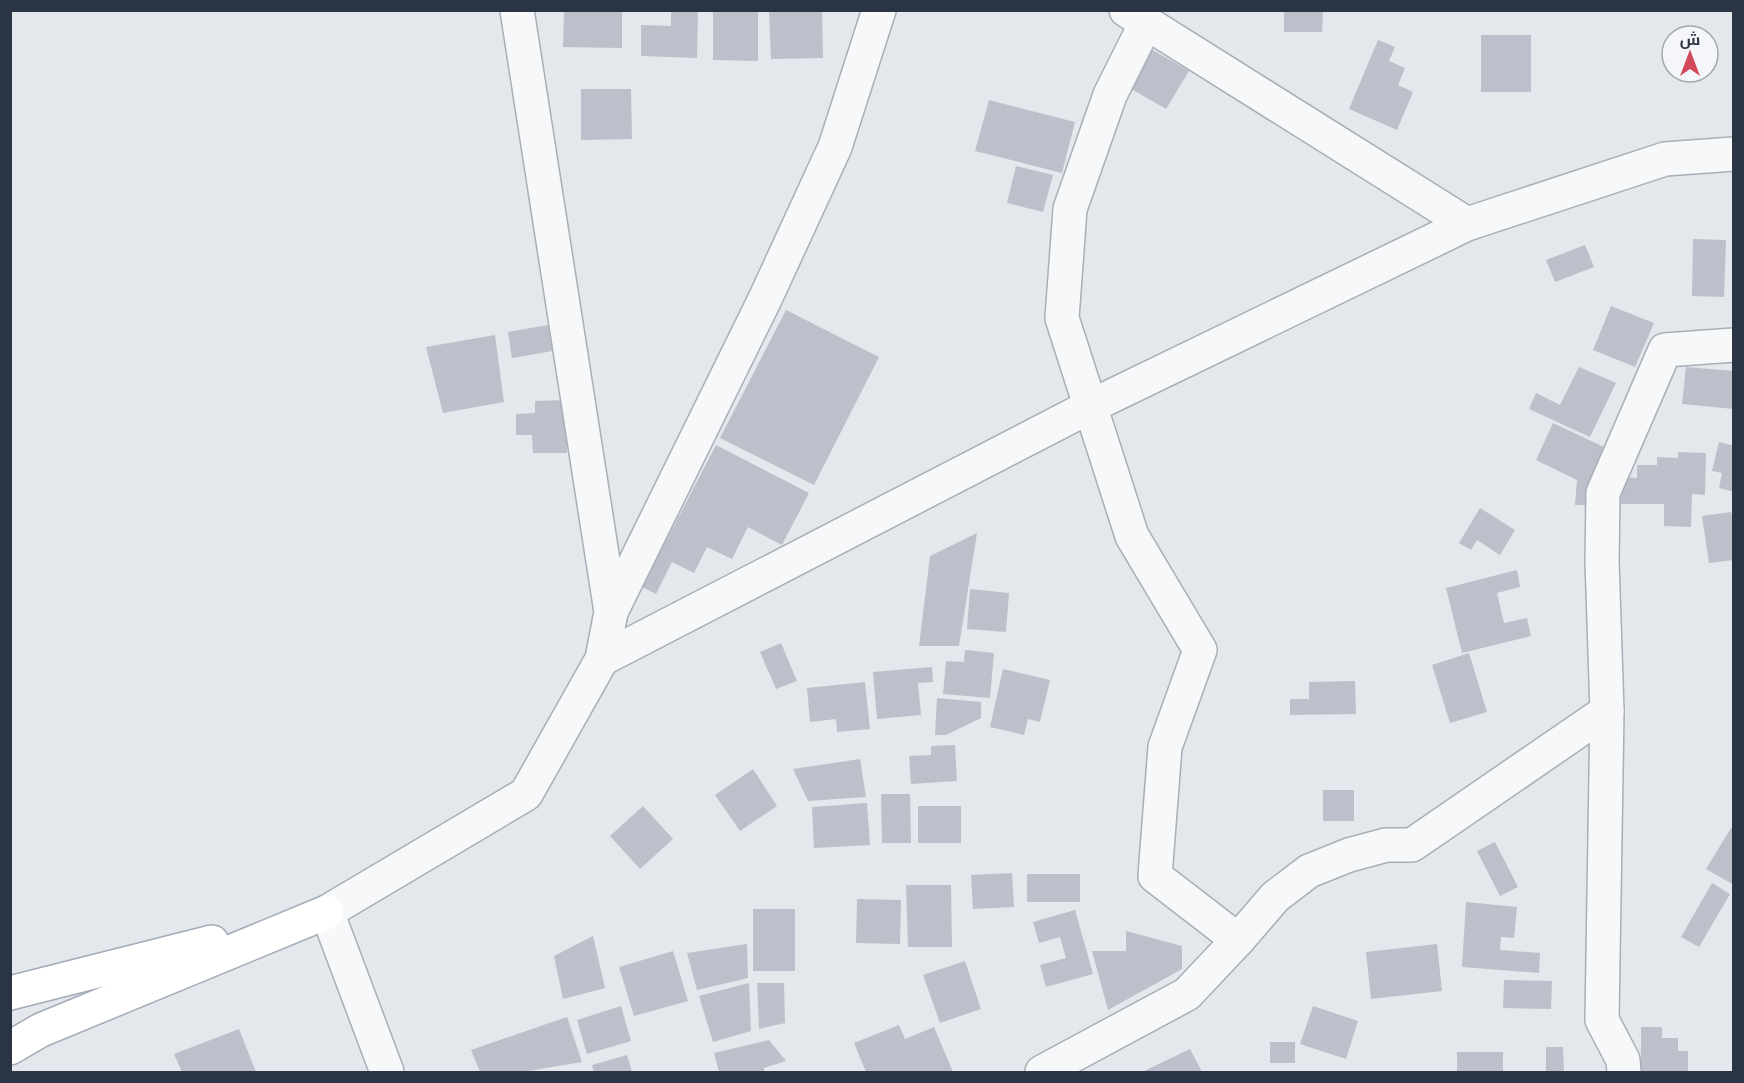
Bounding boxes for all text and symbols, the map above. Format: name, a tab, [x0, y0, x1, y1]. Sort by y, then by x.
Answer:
north arrow	[1660, 24, 1720, 84]
text: ش	[1680, 29, 1700, 49]

